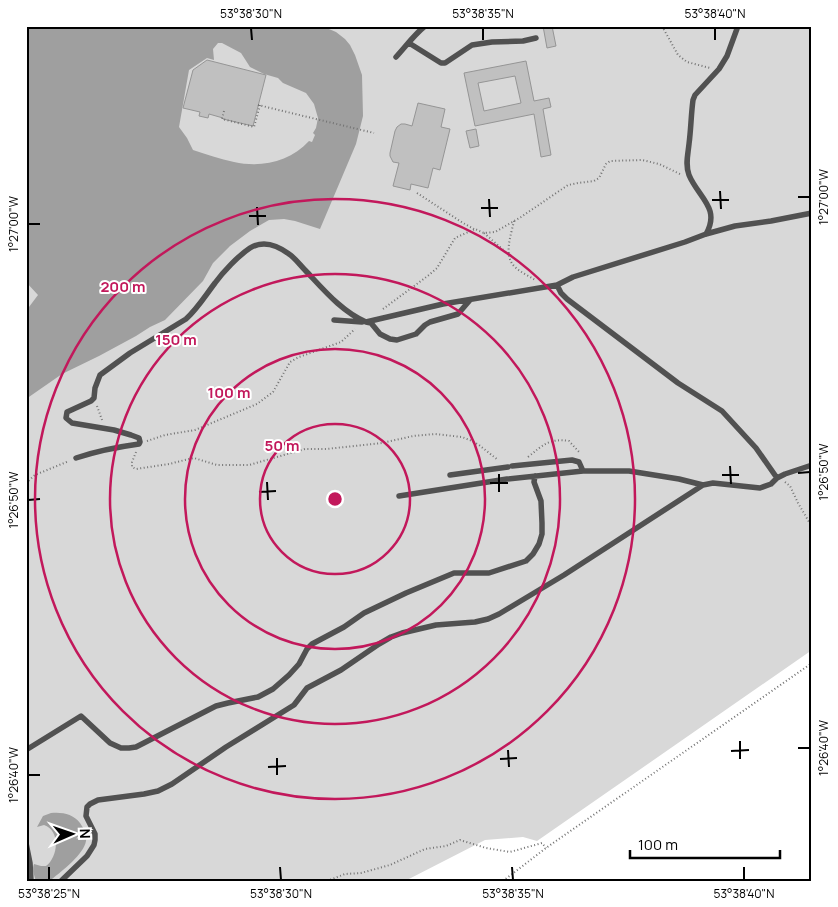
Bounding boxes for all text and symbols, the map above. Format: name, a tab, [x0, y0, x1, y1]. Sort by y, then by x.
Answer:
text: 53°38'30"N	[220, 5, 282, 22]
text: 53°38'35"N	[452, 5, 514, 22]
text: 53°38'40"N	[684, 5, 746, 22]
text: 1°27'00"W	[815, 168, 832, 225]
text: 1°27'00"W	[5, 195, 22, 252]
text: 200 m	[100, 276, 146, 297]
text: 150 m	[155, 329, 197, 350]
text: 100 m	[208, 382, 250, 403]
text: 50 m	[264, 435, 300, 456]
text: 1°26'50"W	[815, 443, 832, 501]
text: 1°26'50"W	[5, 471, 22, 529]
centre of rings	[326, 490, 344, 508]
text: 1°26'40"W	[815, 719, 832, 776]
text: 1°26'40"W	[5, 746, 22, 803]
north arrow	[48, 810, 98, 860]
scale bar	[630, 827, 780, 859]
text: N	[76, 828, 95, 839]
text: 100 m	[638, 834, 678, 855]
text: 53°38'25"N	[18, 885, 80, 902]
text: 53°38'30"N	[250, 885, 312, 902]
text: 53°38'35"N	[482, 885, 544, 902]
text: 53°38'40"N	[713, 885, 775, 902]

